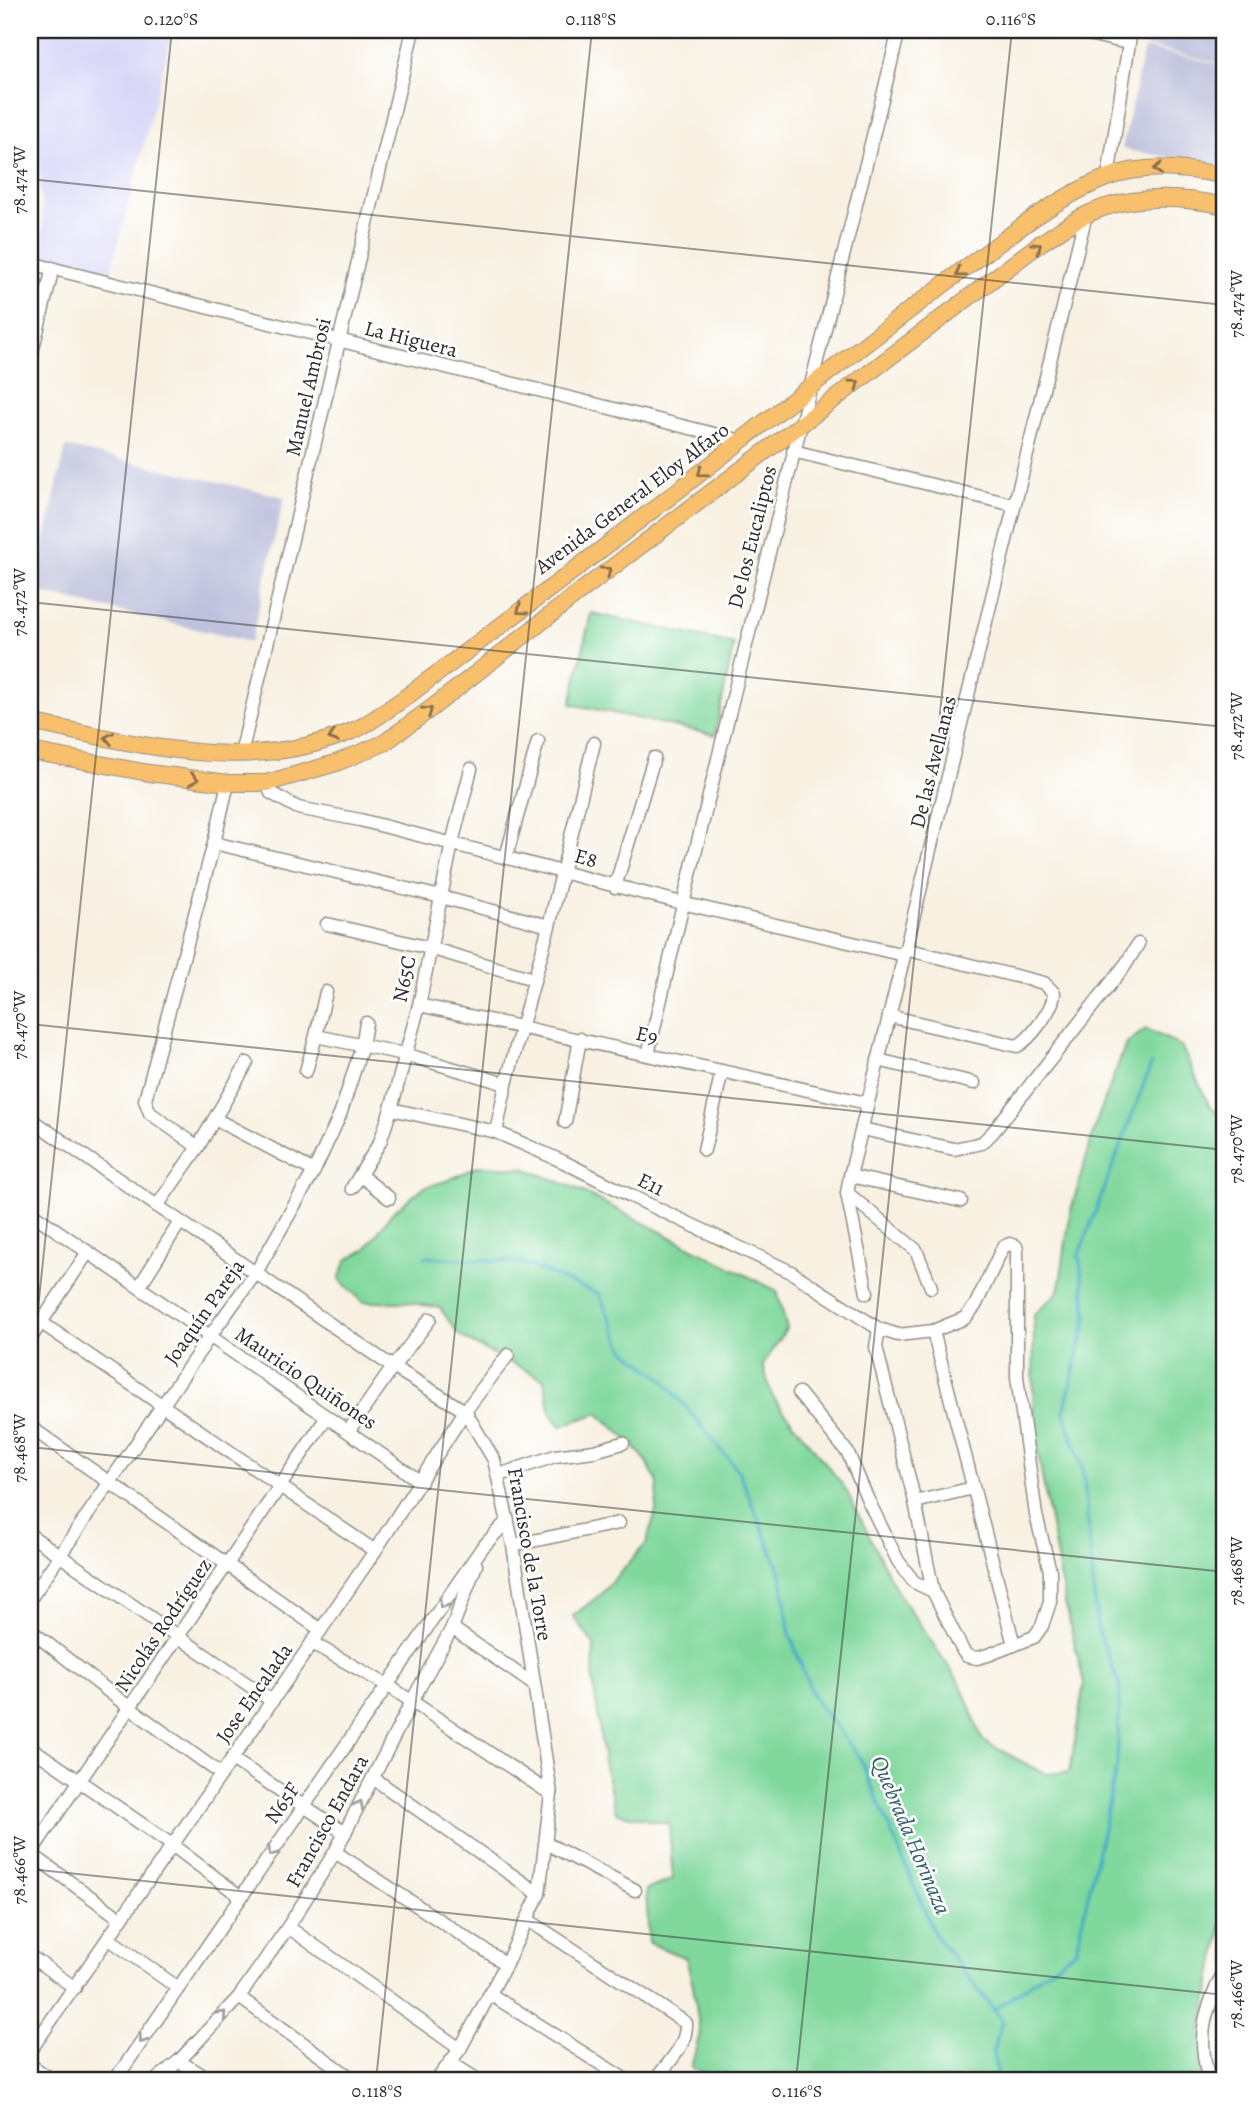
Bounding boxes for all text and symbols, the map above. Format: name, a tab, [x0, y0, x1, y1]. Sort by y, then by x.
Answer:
text: 0.120°S	[144, 7, 198, 31]
text: 0.118°S	[565, 7, 617, 31]
text: 0.116°S	[986, 7, 1036, 31]
text: 78.474°W	[7, 146, 31, 214]
one-way arrow	[1152, 161, 1163, 176]
one-way arrow	[1029, 243, 1041, 255]
one-way arrow	[955, 264, 968, 277]
text: 78.474°W	[1224, 270, 1248, 338]
street label: La Higuera	[362, 314, 461, 364]
street label: Manuel Ambrosi	[278, 315, 338, 459]
one-way arrow	[847, 380, 860, 393]
street label: Avenida General Eloy Alfaro	[528, 416, 735, 581]
one-way arrow	[697, 463, 709, 476]
street label: De los Eucaliptos	[721, 463, 783, 611]
one-way arrow	[600, 567, 612, 579]
text: 78.472°W	[7, 568, 31, 636]
one-way arrow	[516, 601, 529, 614]
text: 78.472°W	[1224, 692, 1248, 760]
street label: De las Avellanas	[903, 693, 963, 831]
one-way arrow	[420, 707, 433, 719]
one-way arrow	[328, 729, 340, 743]
one-way arrow	[103, 731, 115, 746]
one-way arrow	[188, 771, 200, 786]
street label: E8	[571, 841, 601, 875]
street label: N65C	[385, 953, 423, 1005]
text: 78.470°W	[7, 990, 31, 1060]
street label: E9	[633, 1019, 661, 1051]
text: 78.470°W	[1224, 1114, 1248, 1184]
street label: E11	[633, 1166, 669, 1202]
street label: Joaquín Pareja	[157, 1253, 251, 1371]
street label: Mauricio Quiñones	[229, 1320, 383, 1436]
text: 78.468°W	[7, 1413, 31, 1483]
street label: Francisco de la Torre	[501, 1465, 559, 1643]
text: 78.468°W	[1224, 1536, 1248, 1606]
street label: Nicolás Rodríguez	[108, 1552, 218, 1698]
one-way arrow	[439, 1596, 451, 1609]
street label: Jose Encalada	[209, 1637, 299, 1749]
street label: Francisco Endara	[279, 1749, 375, 1892]
water label: Quebrada Horinaza	[864, 1751, 959, 1920]
street label: N65F	[258, 1777, 306, 1829]
one-way arrow	[351, 1800, 365, 1812]
text: 78.466°W	[7, 1835, 31, 1904]
one-way arrow	[268, 1844, 280, 1857]
text: 78.466°W	[1224, 1959, 1248, 2028]
one-way arrow	[214, 2010, 226, 2023]
one-way arrow	[139, 2031, 151, 2044]
text: 0.118°S	[351, 2079, 403, 2103]
text: 0.116°S	[772, 2079, 822, 2103]

